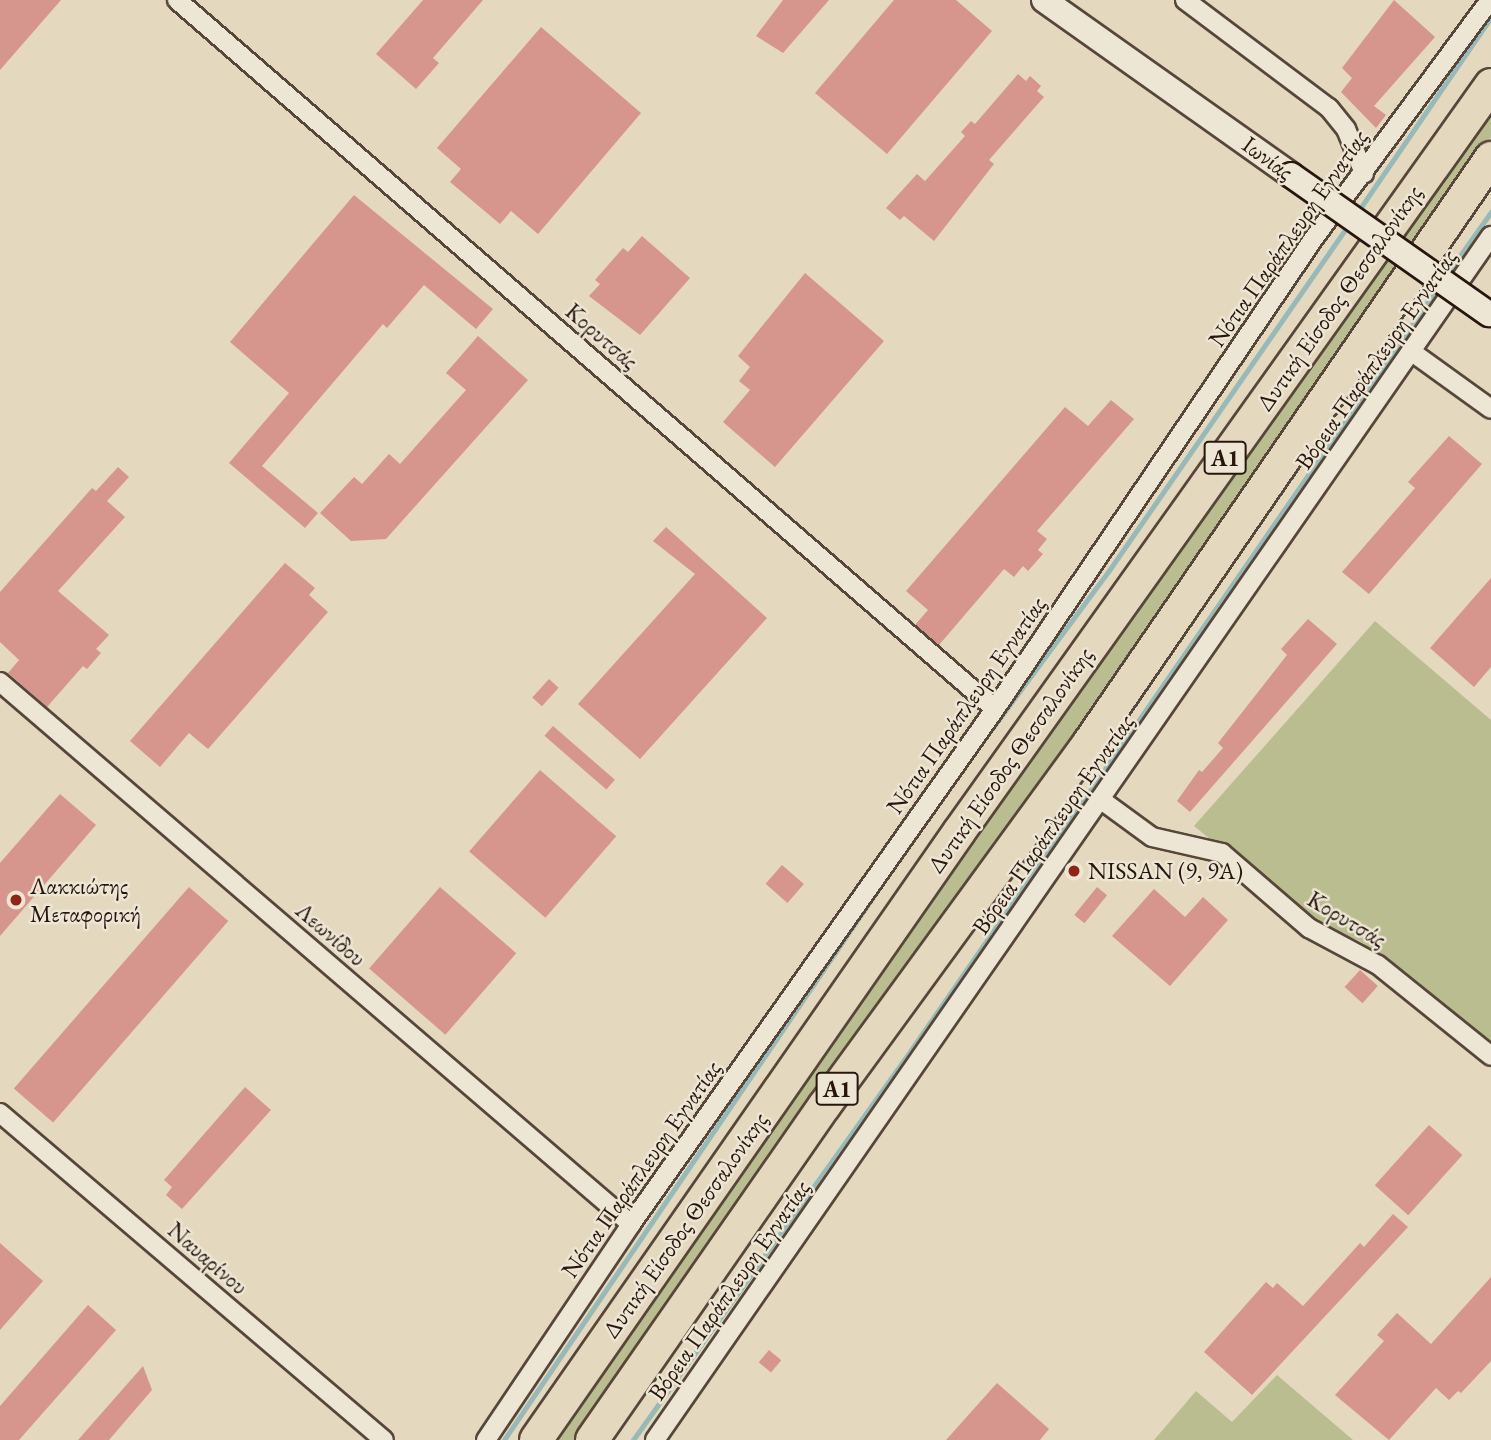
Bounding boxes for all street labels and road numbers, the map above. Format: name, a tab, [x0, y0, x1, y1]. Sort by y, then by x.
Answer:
street label: Νότια Παράπλευρη Εγνατίας	[1202, 124, 1374, 352]
street label: Ιωνίας	[1237, 130, 1299, 186]
street label: Δυτική Είσοδος Θεσσαλονίκης	[1250, 179, 1428, 417]
street label: Βόρεια Παράπλευρη Εγνατίας	[1289, 243, 1463, 475]
street label: Κορυτσάς	[560, 297, 644, 375]
road number: Α1	[1202, 438, 1248, 478]
street label: Νότια Παράπλευρη Εγνατίας	[880, 591, 1052, 819]
street label: Δυτική Είσοδος Θεσσαλονίκης	[921, 641, 1099, 879]
street label: Βόρεια Παράπλευρη Εγνατίας	[966, 708, 1140, 940]
street label: Κορυτσάς	[1302, 884, 1392, 954]
street label: Λεωνίδου	[290, 896, 372, 972]
street label: Νότια Παράπλευρη Εγνατίας	[555, 1055, 727, 1283]
road number: Α1	[814, 1070, 860, 1108]
street label: Δυτική Είσοδος Θεσσαλονίκης	[596, 1106, 774, 1344]
street label: Βόρεια Παράπλευρη Εγνατίας	[642, 1174, 816, 1406]
street label: Ναυαρίνου	[162, 1215, 254, 1301]

